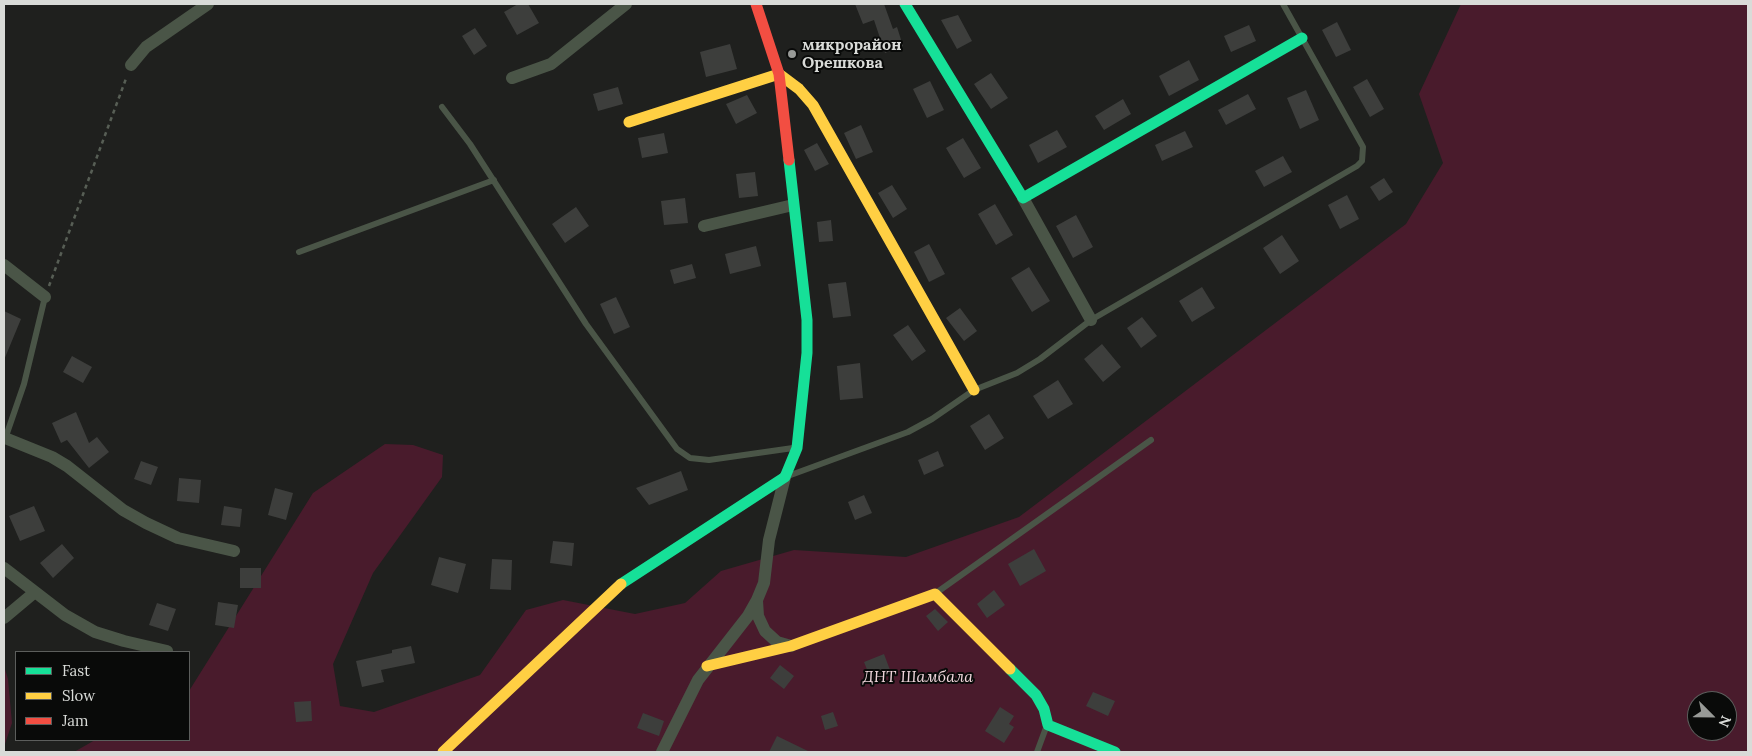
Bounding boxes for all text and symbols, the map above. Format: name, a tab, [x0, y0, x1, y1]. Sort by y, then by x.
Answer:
place label: микрорайон Орешкова	[802, 35, 902, 73]
marker: микрорайон Орешкова	[786, 48, 798, 60]
legend	[15, 651, 190, 741]
text: Fast	[62, 661, 90, 680]
park label: ДНТ Шамбала	[863, 667, 973, 687]
text: Slow	[62, 686, 95, 705]
north arrow	[1687, 691, 1737, 741]
text: Jam	[62, 711, 89, 730]
text: N	[1714, 713, 1735, 730]

